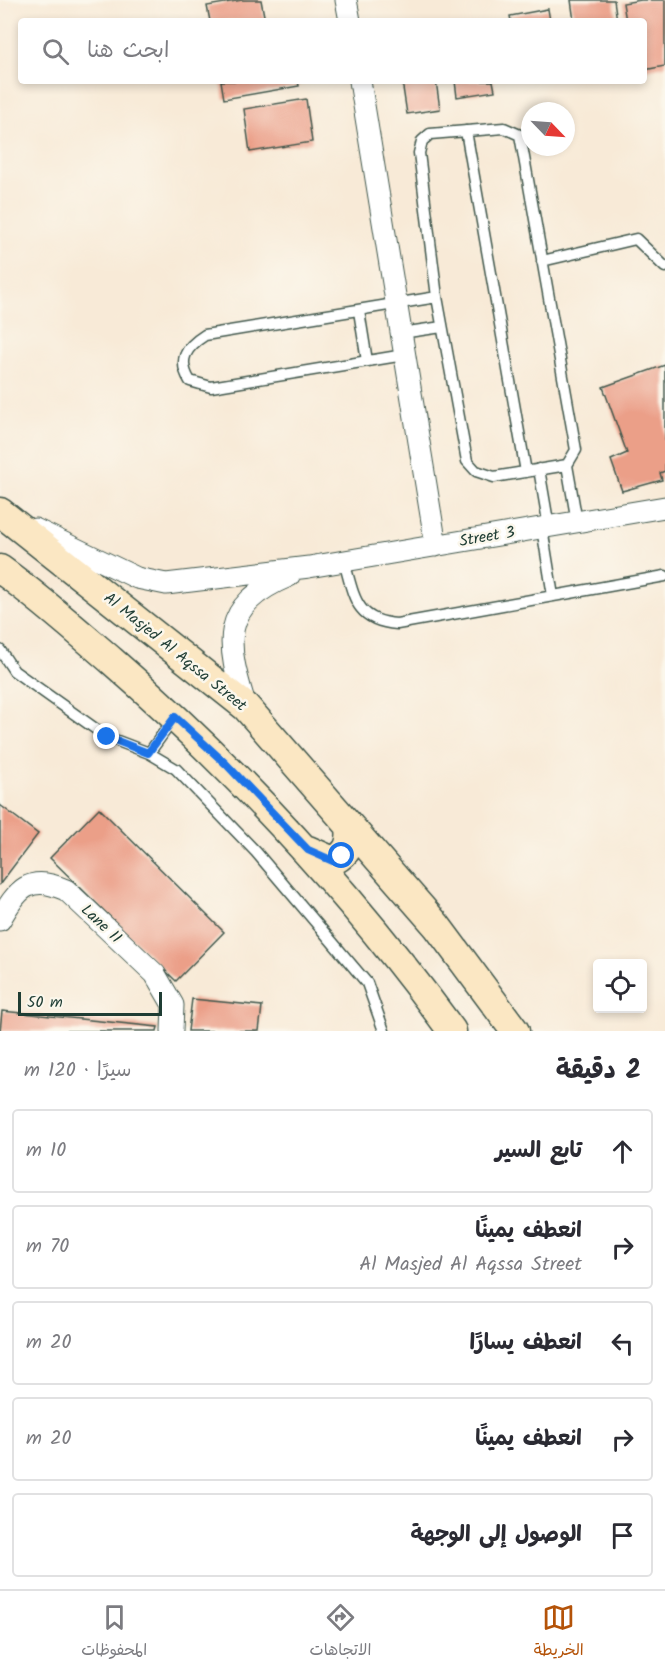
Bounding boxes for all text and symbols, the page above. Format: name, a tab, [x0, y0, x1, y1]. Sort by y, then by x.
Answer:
search box	[18, 18, 647, 84]
text: ابحث هنا	[87, 34, 169, 69]
icon: search	[39, 35, 72, 68]
north arrow	[521, 102, 575, 156]
street label: Street 3	[457, 520, 517, 554]
street label: Al Masjed Al Aqssa Street	[98, 586, 253, 718]
route end	[93, 723, 119, 749]
route start	[328, 842, 354, 868]
street label: Lane 11	[75, 898, 127, 950]
map controls	[593, 959, 647, 1013]
button: locate	[593, 959, 647, 1013]
scale bar	[18, 989, 162, 1016]
text: 50 m	[27, 990, 63, 1015]
text: 2 دقيقة	[556, 1050, 641, 1092]
text: سيرًا · 120 m	[24, 1055, 131, 1087]
text: تابع السير	[495, 1134, 582, 1169]
text: 10 m	[26, 1135, 66, 1167]
icon: ahead	[606, 1135, 639, 1168]
text: انعطف يمينًا	[475, 1214, 582, 1249]
text: 70 m	[26, 1231, 69, 1263]
icon: right	[606, 1231, 639, 1264]
text: Al Masjed Al Aqssa Street	[359, 1249, 582, 1281]
text: انعطف يسارًا	[470, 1326, 582, 1361]
text: 20 m	[26, 1327, 72, 1359]
icon: left	[606, 1327, 639, 1360]
text: انعطف يمينًا	[475, 1422, 582, 1457]
text: 20 m	[26, 1423, 72, 1455]
icon: right	[606, 1423, 639, 1456]
text: الوصول إلى الوجهة	[410, 1518, 582, 1553]
icon: arrive	[606, 1519, 639, 1552]
tab: المحفوظات	[81, 1601, 147, 1664]
tab: الاتجاهات	[310, 1601, 371, 1664]
tab: الخريطة	[534, 1601, 584, 1664]

